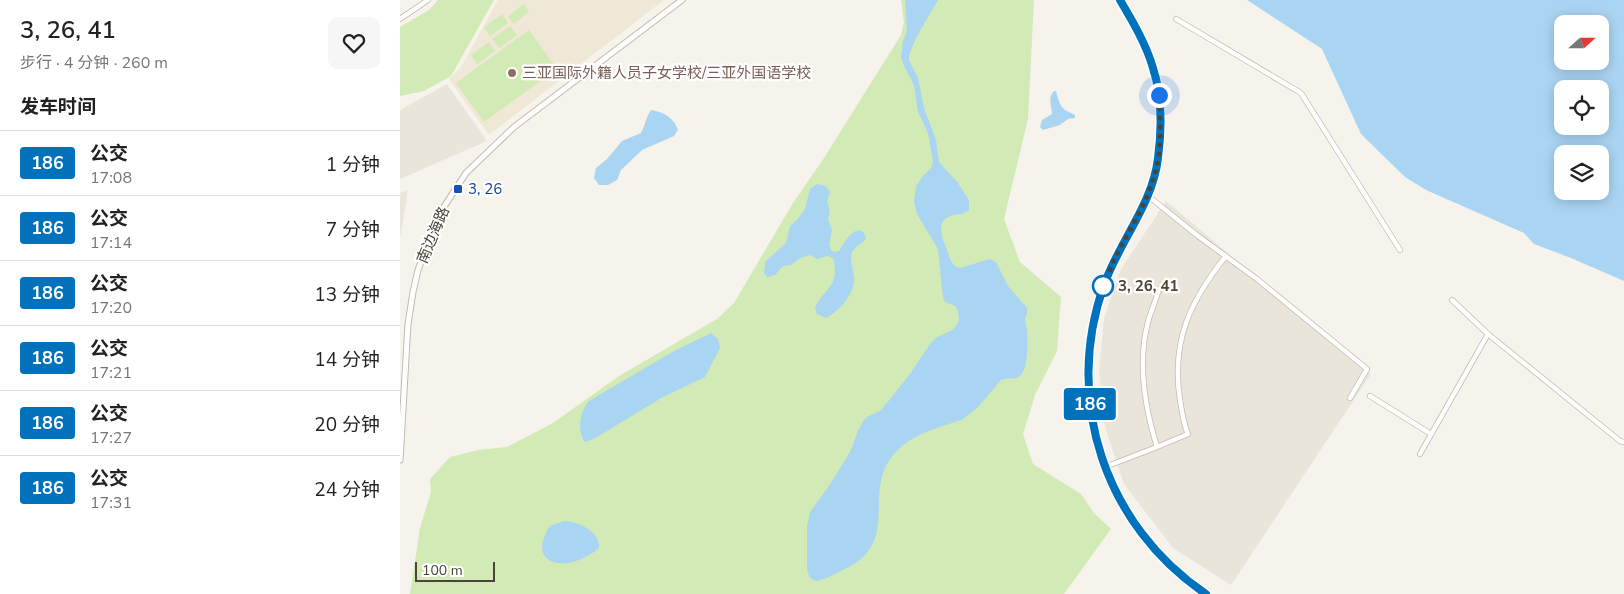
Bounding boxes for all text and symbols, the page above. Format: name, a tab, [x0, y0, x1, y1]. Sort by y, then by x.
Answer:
text: 3, 26, 41	[20, 14, 116, 46]
north arrow	[1554, 15, 1609, 70]
map controls	[1554, 15, 1609, 200]
button: heart	[328, 17, 380, 69]
text: 步行 · 4 分钟 · 260 m	[20, 52, 168, 74]
place label: 三亚国际外籍人员子女学校/三亚外国语学校	[522, 63, 811, 83]
marker: 三亚国际外籍人员子女学校/三亚外国语学校	[506, 67, 518, 79]
button: locate	[1554, 80, 1609, 135]
your location	[1147, 83, 1172, 108]
text: 发车时间	[20, 94, 96, 120]
text: 公交	[90, 141, 128, 167]
button: layers	[1554, 145, 1609, 200]
text: 186	[31, 151, 64, 175]
text: 1 分钟	[326, 152, 380, 178]
text: 17:08	[90, 167, 132, 189]
place label: 3, 26	[468, 179, 502, 199]
marker: 3, 26	[452, 183, 464, 195]
street label: 南边海路	[412, 203, 454, 267]
text: 公交	[90, 206, 128, 232]
text: 186	[31, 216, 64, 240]
text: 7 分钟	[326, 217, 380, 243]
text: 17:14	[90, 232, 132, 254]
text: 公交	[90, 271, 128, 297]
marker: 3, 26, 41	[1092, 275, 1114, 297]
place label: 3, 26, 41	[1118, 276, 1179, 296]
text: 186	[31, 281, 64, 305]
text: 13 分钟	[314, 282, 380, 308]
text: 17:20	[90, 297, 132, 319]
text: 公交	[90, 336, 128, 362]
text: 186	[31, 346, 64, 370]
text: 14 分钟	[314, 347, 380, 373]
text: 17:21	[90, 362, 132, 384]
line badge: 186	[1061, 388, 1119, 420]
text: 186	[1074, 392, 1106, 416]
text: 公交	[90, 401, 128, 427]
text: 186	[31, 411, 64, 435]
text: 20 分钟	[314, 412, 380, 438]
text: 17:27	[90, 427, 132, 449]
text: 公交	[90, 466, 128, 492]
text: 186	[31, 476, 64, 500]
text: 24 分钟	[314, 477, 380, 503]
text: 17:31	[90, 492, 132, 514]
scale bar	[415, 559, 495, 582]
text: 100 m	[422, 561, 463, 580]

